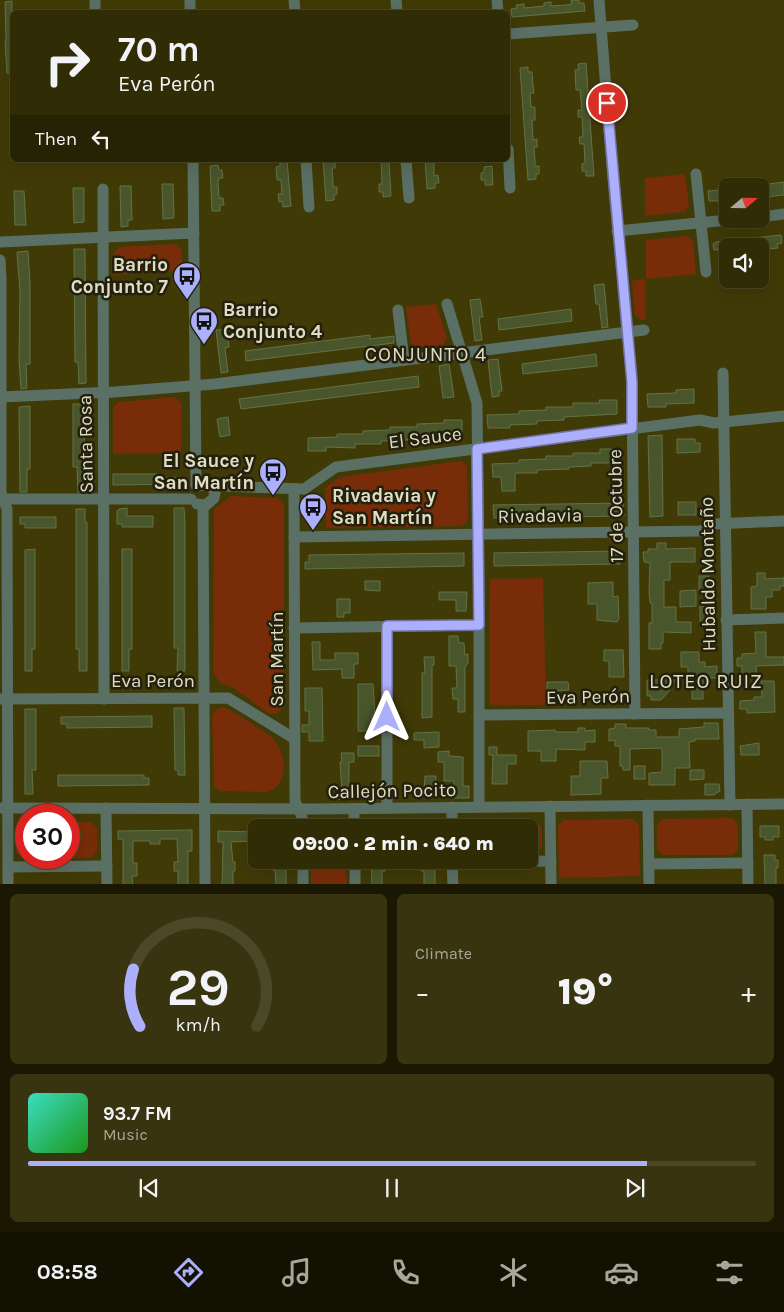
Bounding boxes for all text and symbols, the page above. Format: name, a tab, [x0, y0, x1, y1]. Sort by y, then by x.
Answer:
text: 70 m	[118, 29, 200, 70]
icon: right	[35, 30, 100, 95]
text: Eva Perón	[118, 71, 215, 97]
pin	[586, 82, 628, 124]
icon: arrive	[593, 89, 621, 117]
icon: left	[87, 125, 115, 153]
text: Then	[35, 128, 77, 150]
north arrow	[719, 178, 769, 228]
map controls	[719, 178, 769, 288]
button: sound	[719, 238, 769, 288]
place label: Barrio Conjunto 7	[71, 254, 169, 298]
bus stop icon: Barrio Conjunto 7	[172, 261, 202, 300]
place label: Barrio Conjunto 4	[223, 299, 323, 343]
bus stop icon: Barrio Conjunto 4	[189, 306, 219, 345]
district label: CONJUNTO 4	[365, 343, 487, 366]
street label: Santa Rosa	[74, 395, 98, 493]
street label: El Sauce	[387, 423, 463, 453]
street label: 17 de Octubre	[604, 449, 628, 563]
place label: El Sauce y San Martín	[153, 450, 254, 494]
bus stop icon: El Sauce y San Martín	[258, 457, 288, 496]
place label: Rivadavia y San Martín	[332, 485, 436, 529]
bus stop icon: Rivadavia y San Martín	[298, 492, 328, 531]
street label: Hubaldo Montaño	[696, 496, 720, 652]
street label: Rivadavia	[497, 504, 583, 528]
street label: San Martín	[266, 611, 288, 707]
street label: Eva Perón	[111, 670, 195, 692]
district label: LOTEO RUIZ	[649, 670, 763, 693]
street label: Eva Perón	[546, 685, 630, 709]
position arrow	[360, 690, 412, 742]
street label: Callejón Pocito	[327, 779, 457, 803]
speed limit sign: 30	[15, 804, 80, 869]
text: 09:00 · 2 min · 640 m	[292, 833, 494, 855]
text: Climate	[415, 944, 472, 963]
text: 29	[167, 957, 230, 1018]
text: 19°	[558, 969, 613, 1014]
text: −	[415, 976, 430, 1009]
text: +	[741, 976, 756, 1009]
text: km/h	[176, 1015, 221, 1036]
text: 93.7 FM	[103, 1103, 172, 1125]
text: Music	[103, 1125, 148, 1144]
icon: previous	[135, 1174, 163, 1202]
icon: pause	[378, 1174, 406, 1202]
icon: next	[621, 1174, 649, 1202]
icon: directions	[171, 1255, 206, 1290]
icon: music	[279, 1255, 314, 1290]
icon: phone	[388, 1255, 423, 1290]
icon: climate	[496, 1255, 531, 1290]
icon: car	[604, 1255, 639, 1290]
icon: filters	[712, 1255, 747, 1290]
text: 08:58	[37, 1259, 98, 1285]

